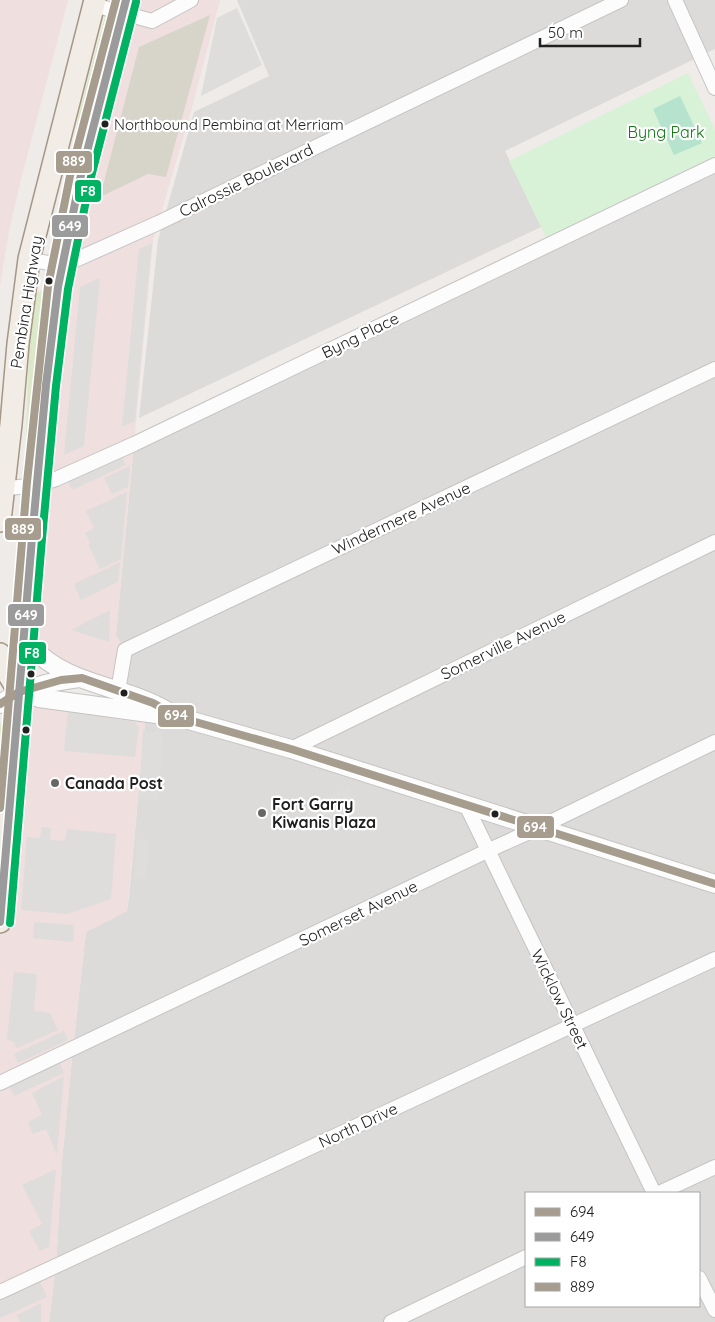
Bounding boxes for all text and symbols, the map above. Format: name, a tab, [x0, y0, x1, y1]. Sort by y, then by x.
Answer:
scale bar	[540, 15, 640, 47]
text: 50 m	[548, 23, 583, 42]
place label: Northbound Pembina at Merriam	[114, 115, 344, 134]
marker: Northbound Pembina at Merriam	[100, 119, 110, 129]
park label: Byng Park	[628, 122, 704, 142]
street label: Calrossie Boulevard	[176, 139, 316, 221]
line badge: 889	[55, 150, 93, 174]
text: 889	[62, 152, 86, 170]
line badge: F8	[74, 179, 102, 203]
text: F8	[80, 182, 96, 200]
line badge: 649	[51, 214, 89, 238]
text: 649	[58, 217, 82, 235]
street label: Pembina Highway	[6, 234, 46, 370]
unlabelled marker	[44, 276, 54, 286]
street label: Byng Place	[318, 308, 402, 362]
street label: Windermere Avenue	[329, 477, 473, 559]
line badge: 889	[4, 517, 42, 541]
text: 889	[11, 520, 35, 538]
line badge: 649	[7, 603, 45, 627]
text: 649	[14, 606, 38, 624]
street label: Somerville Avenue	[437, 606, 569, 684]
line badge: F8	[18, 641, 47, 665]
text: F8	[24, 644, 40, 662]
unlabelled marker	[26, 669, 36, 679]
unlabelled marker	[119, 688, 129, 698]
line badge: 694	[157, 704, 195, 728]
text: 694	[164, 706, 188, 724]
unlabelled marker	[21, 725, 31, 735]
place label: Canada Post	[65, 773, 163, 793]
marker: Canada Post	[49, 777, 61, 789]
place label: Fort Garry Kiwanis Plaza	[272, 794, 376, 832]
marker: Fort Garry Kiwanis Plaza	[256, 807, 268, 819]
unlabelled marker	[490, 809, 500, 819]
line badge: 694	[516, 815, 555, 839]
text: 694	[523, 818, 547, 836]
street label: Somerset Avenue	[295, 876, 421, 950]
street label: Wicklow Street	[527, 946, 593, 1052]
street label: North Drive	[315, 1098, 401, 1152]
legend	[525, 1192, 700, 1307]
text: 694	[570, 1202, 594, 1221]
text: 649	[570, 1227, 594, 1246]
text: F8	[570, 1252, 587, 1271]
text: 889	[570, 1277, 595, 1296]

